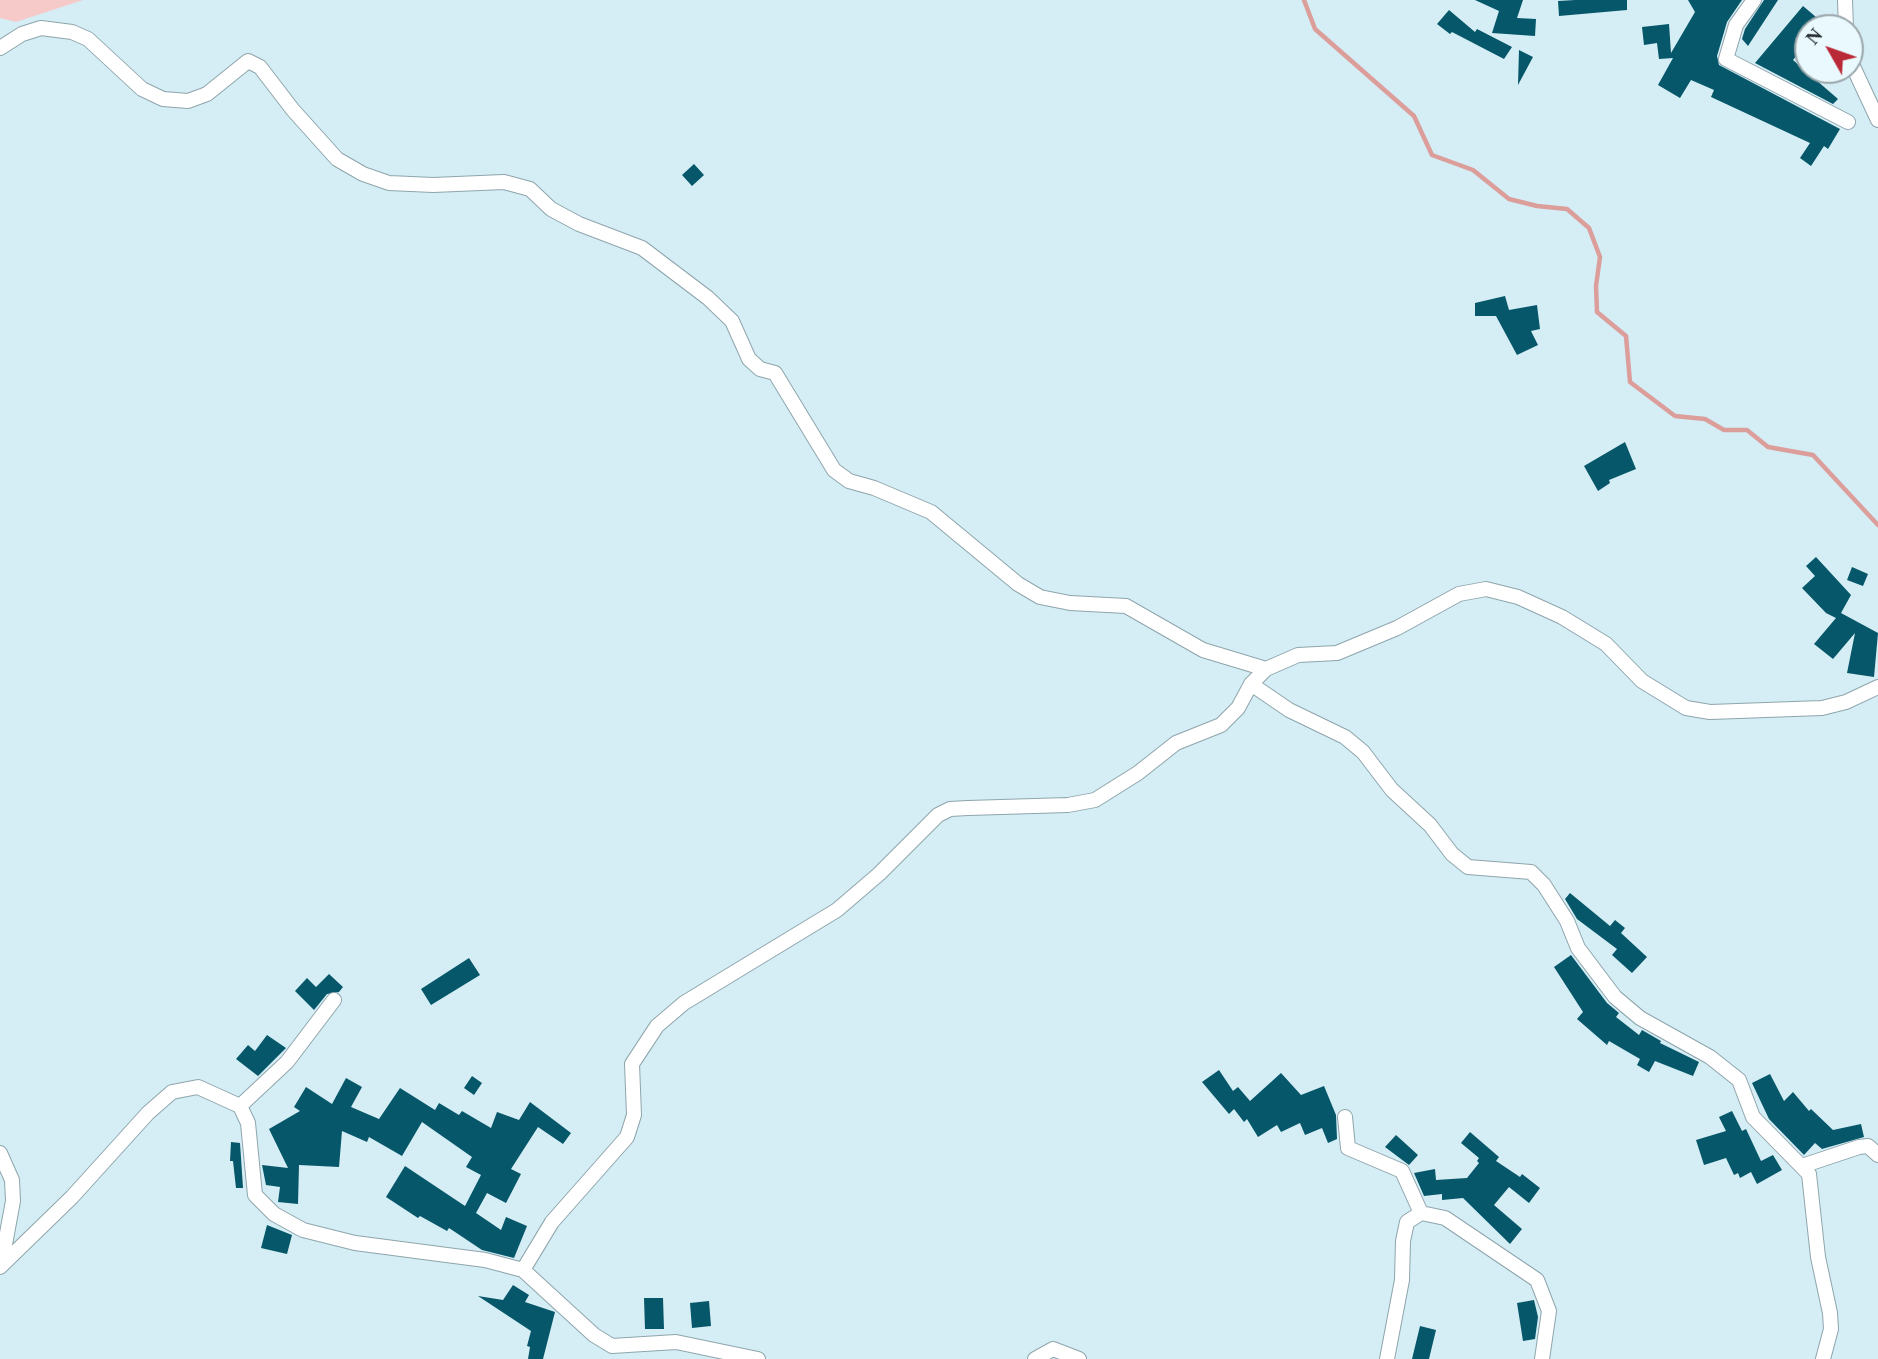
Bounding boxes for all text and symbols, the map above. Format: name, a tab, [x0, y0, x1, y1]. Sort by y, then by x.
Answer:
north arrow	[1794, 14, 1864, 84]
text: N	[1802, 24, 1827, 48]

